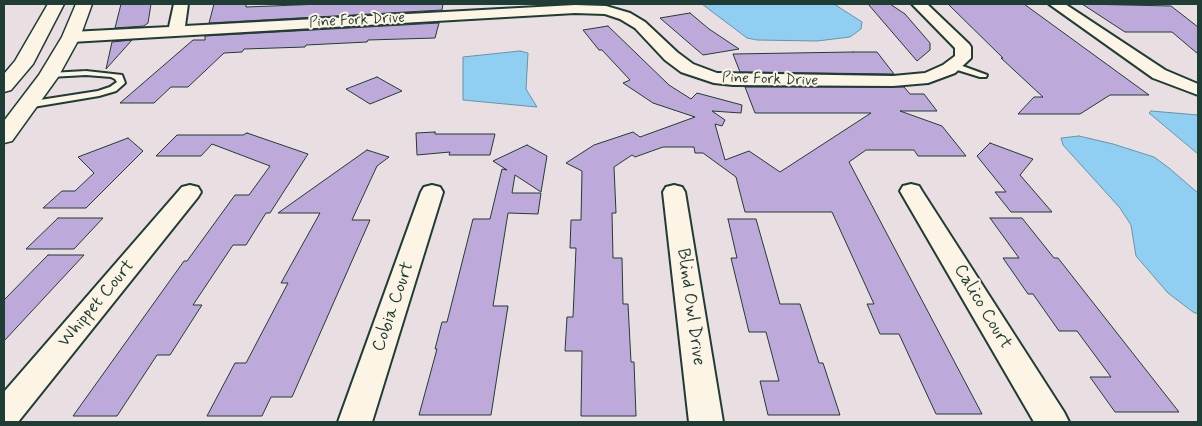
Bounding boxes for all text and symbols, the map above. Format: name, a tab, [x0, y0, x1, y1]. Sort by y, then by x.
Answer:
street label: Pine Fork Drive	[309, 9, 405, 33]
street label: Pine Fork Drive	[722, 69, 818, 91]
street label: Blind Owl Drive	[671, 247, 709, 367]
street label: Whippet Court	[54, 256, 140, 352]
street label: Cobia Court	[369, 259, 419, 355]
street label: Calico Court	[948, 261, 1016, 353]

